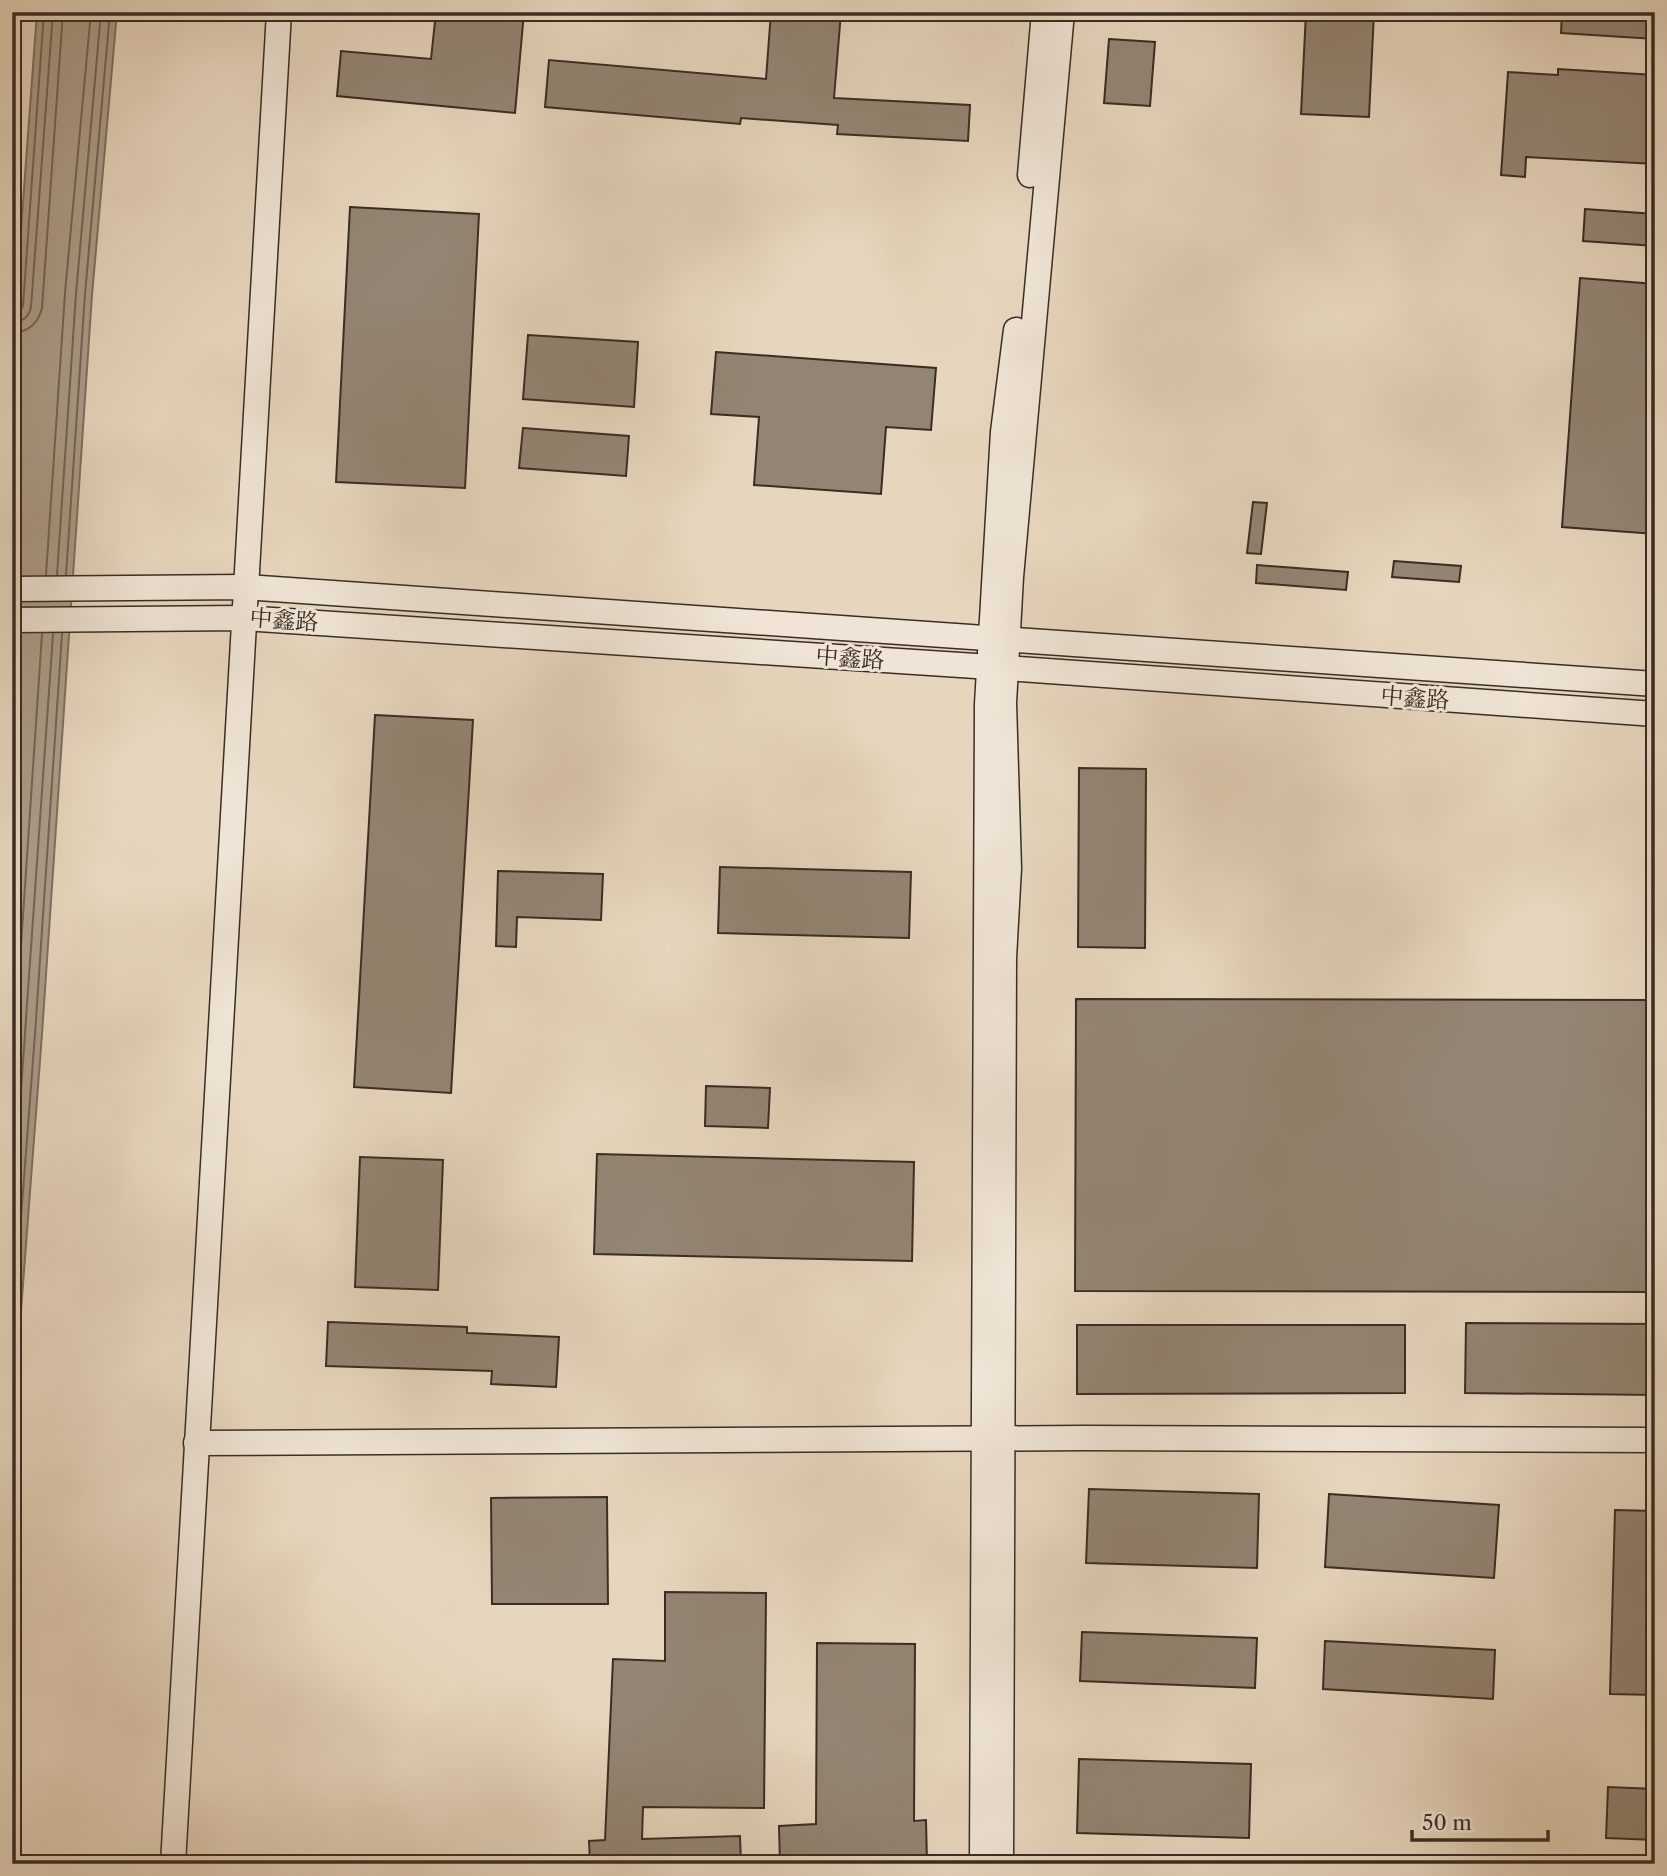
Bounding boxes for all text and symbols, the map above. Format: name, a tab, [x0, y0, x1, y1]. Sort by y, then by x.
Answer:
street label: 中鑫路	[249, 604, 319, 636]
street label: 中鑫路	[815, 642, 885, 674]
street label: 中鑫路	[1380, 682, 1450, 714]
scale bar	[1412, 1799, 1548, 1843]
text: 50 m	[1422, 1810, 1472, 1835]

